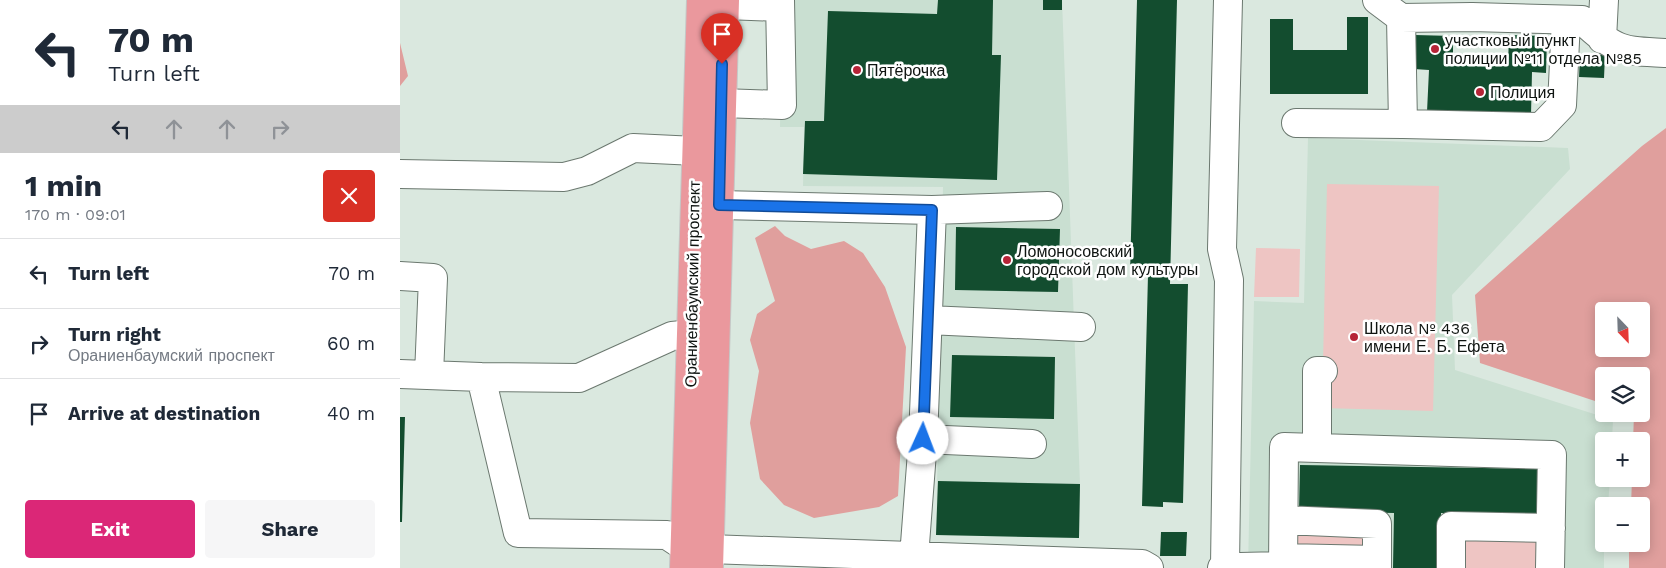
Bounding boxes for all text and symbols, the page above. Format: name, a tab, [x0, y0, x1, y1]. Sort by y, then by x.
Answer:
pin	[701, 13, 743, 64]
text: 70 m	[108, 19, 194, 61]
icon: left	[25, 20, 90, 85]
icon: arrive	[708, 20, 736, 48]
place label: участковый пункт полиции №11 отдела №85	[1445, 31, 1642, 68]
marker: участковый пункт полиции №11 отдела №85	[1429, 43, 1441, 55]
text: Turn left	[108, 61, 200, 86]
place label: Пятёрочка	[867, 61, 946, 80]
marker: Пятёрочка	[851, 64, 863, 76]
place label: Полиция	[1490, 83, 1555, 102]
marker: Полиция	[1474, 86, 1486, 98]
icon: left	[107, 115, 135, 143]
icon: ahead	[160, 115, 188, 143]
icon: ahead	[213, 115, 241, 143]
icon: right	[266, 115, 294, 143]
text: 1 min	[25, 168, 102, 203]
button: close	[323, 170, 375, 222]
street label: Ораниенбаумский проспект	[681, 180, 704, 388]
text: 170 m · 09:01	[25, 205, 126, 224]
place label: Ломоносовский городской дом культуры	[1017, 242, 1198, 279]
marker: Ломоносовский городской дом культуры	[1001, 254, 1013, 266]
icon: left	[25, 260, 53, 288]
text: Turn left	[68, 262, 149, 285]
text: 70 m	[328, 262, 375, 285]
north arrow	[1595, 302, 1650, 358]
map controls	[1595, 302, 1650, 552]
place label: Школа № 436 имени Е. Б. Ефета	[1364, 319, 1505, 356]
text: Turn right	[68, 323, 161, 346]
icon: right	[25, 330, 53, 358]
marker: Школа № 436 имени Е. Б. Ефета	[1348, 331, 1360, 343]
text: 60 m	[327, 332, 375, 355]
text: Ораниенбаумский проспект	[68, 346, 275, 365]
button: layers	[1595, 367, 1650, 422]
icon: arrive	[25, 400, 53, 428]
text: Arrive at destination	[68, 402, 260, 425]
text: 40 m	[327, 402, 375, 425]
position arrow	[896, 412, 948, 464]
button: +	[1595, 432, 1650, 487]
button: −	[1595, 497, 1650, 552]
button: Exit	[25, 500, 195, 558]
button: Share	[205, 500, 375, 558]

